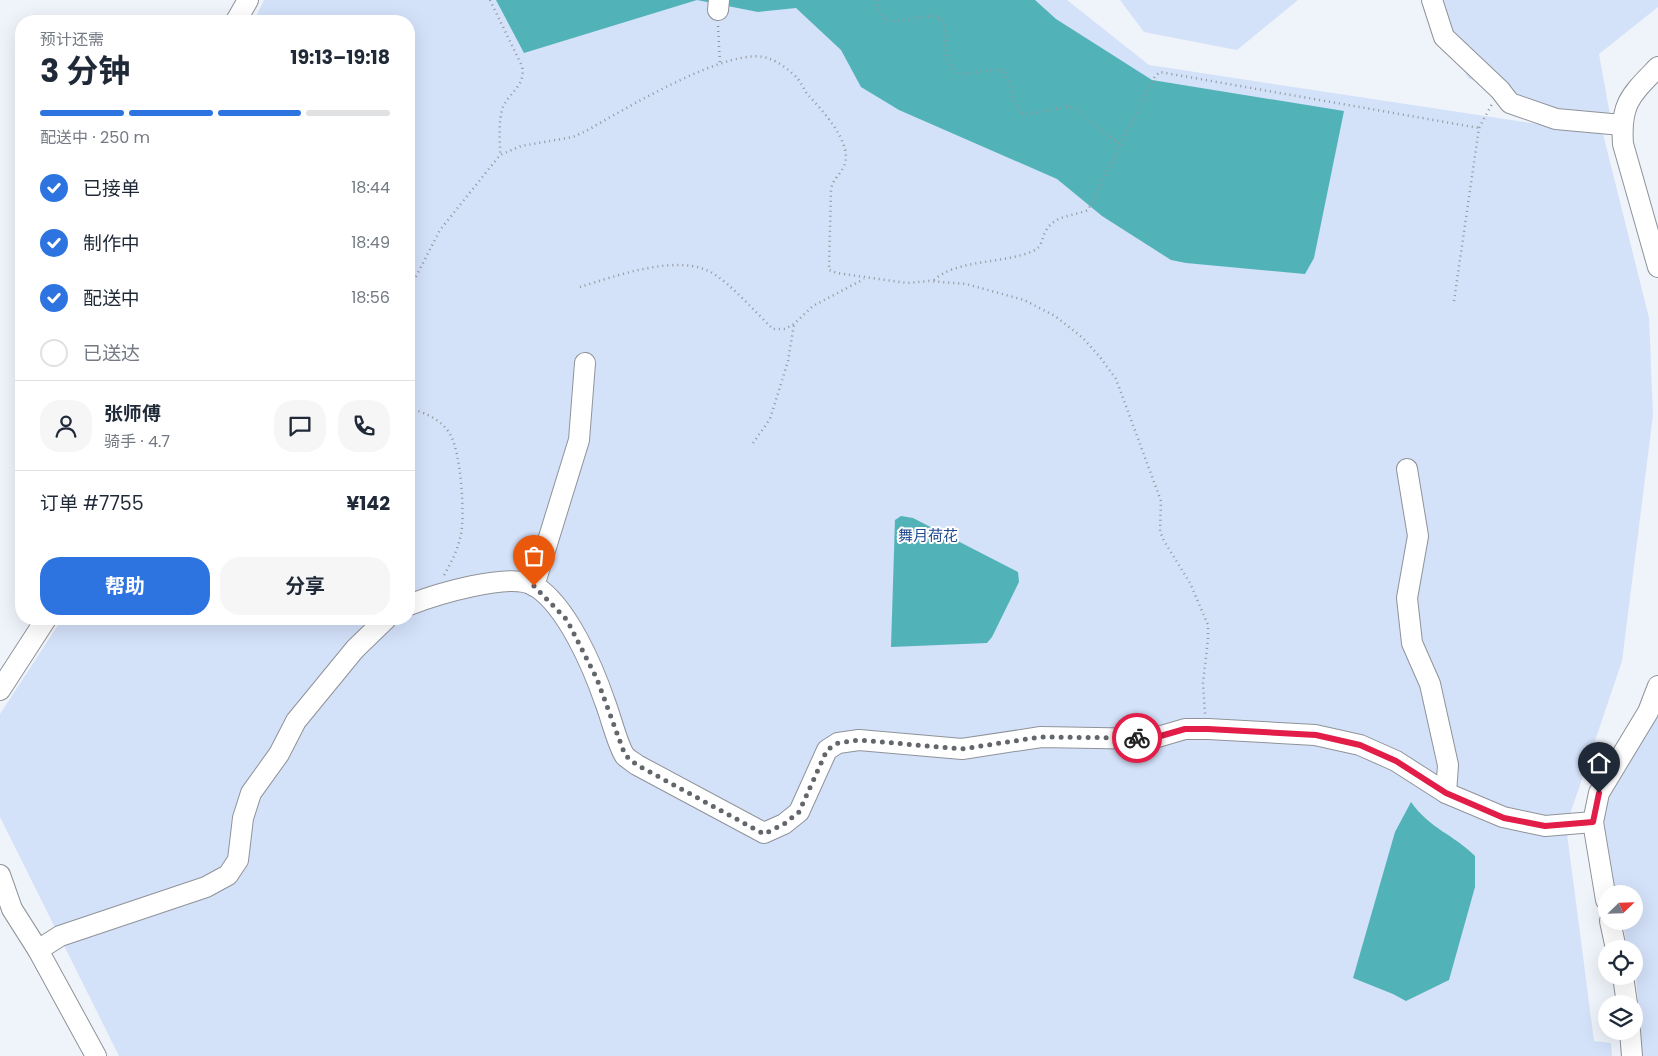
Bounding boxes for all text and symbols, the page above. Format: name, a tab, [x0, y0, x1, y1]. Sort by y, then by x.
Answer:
text: 预计还需	[40, 28, 104, 51]
text: 19:13–19:18	[290, 44, 390, 71]
text: 3 分钟	[40, 48, 130, 93]
text: 配送中 · 250 m	[40, 126, 150, 149]
icon: check	[40, 174, 68, 202]
text: 已接单	[83, 175, 140, 202]
text: 18:44	[351, 176, 390, 199]
icon: check	[40, 229, 68, 257]
text: 制作中	[83, 230, 140, 257]
text: 18:49	[351, 231, 390, 254]
icon: check	[40, 284, 68, 312]
text: 配送中	[83, 285, 140, 312]
text: 18:56	[351, 286, 390, 309]
text: 已送达	[83, 340, 140, 367]
button: person	[40, 400, 92, 452]
text: 张师傅	[104, 400, 161, 427]
button: chat	[274, 400, 326, 452]
button: phone	[338, 400, 390, 452]
text: 骑手 · 4.7	[104, 430, 170, 453]
text: 订单 #7755	[40, 490, 144, 517]
text: ¥142	[346, 490, 390, 517]
park label: 舞月荷花	[898, 525, 958, 546]
pin	[513, 535, 555, 586]
icon: bag	[520, 542, 548, 570]
button: 帮助	[40, 557, 210, 615]
button: 分享	[220, 557, 390, 615]
courier	[1112, 713, 1162, 763]
icon: bike	[1123, 724, 1151, 752]
pin	[1578, 742, 1620, 793]
icon: home	[1585, 749, 1613, 777]
north arrow	[1598, 885, 1642, 930]
map controls	[1598, 885, 1643, 1040]
button: locate	[1598, 940, 1643, 985]
button: layers	[1598, 995, 1643, 1040]

